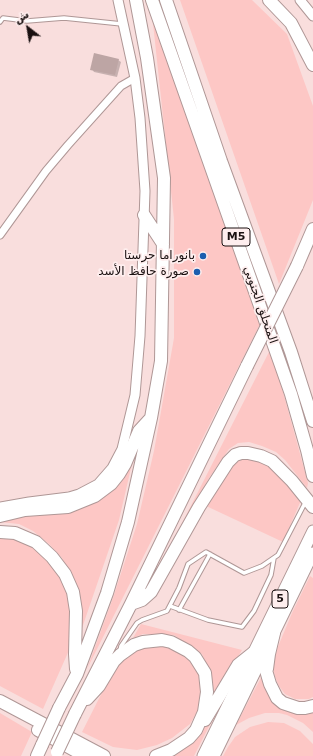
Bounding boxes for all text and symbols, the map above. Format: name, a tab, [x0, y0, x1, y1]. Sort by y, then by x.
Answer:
north arrow	[8, 8, 48, 48]
text: ش	[12, 8, 31, 27]
road number: M5	[222, 228, 250, 246]
place label: بانوراما حرستا	[124, 249, 195, 263]
marker: بانوراما حرستا	[198, 251, 208, 261]
street label: المتحلق الجنوبي	[240, 264, 280, 346]
place label: صورة حافظ الأسد	[98, 265, 189, 279]
marker: صورة حافظ الأسد	[192, 267, 202, 277]
road number: 5	[272, 590, 288, 608]

